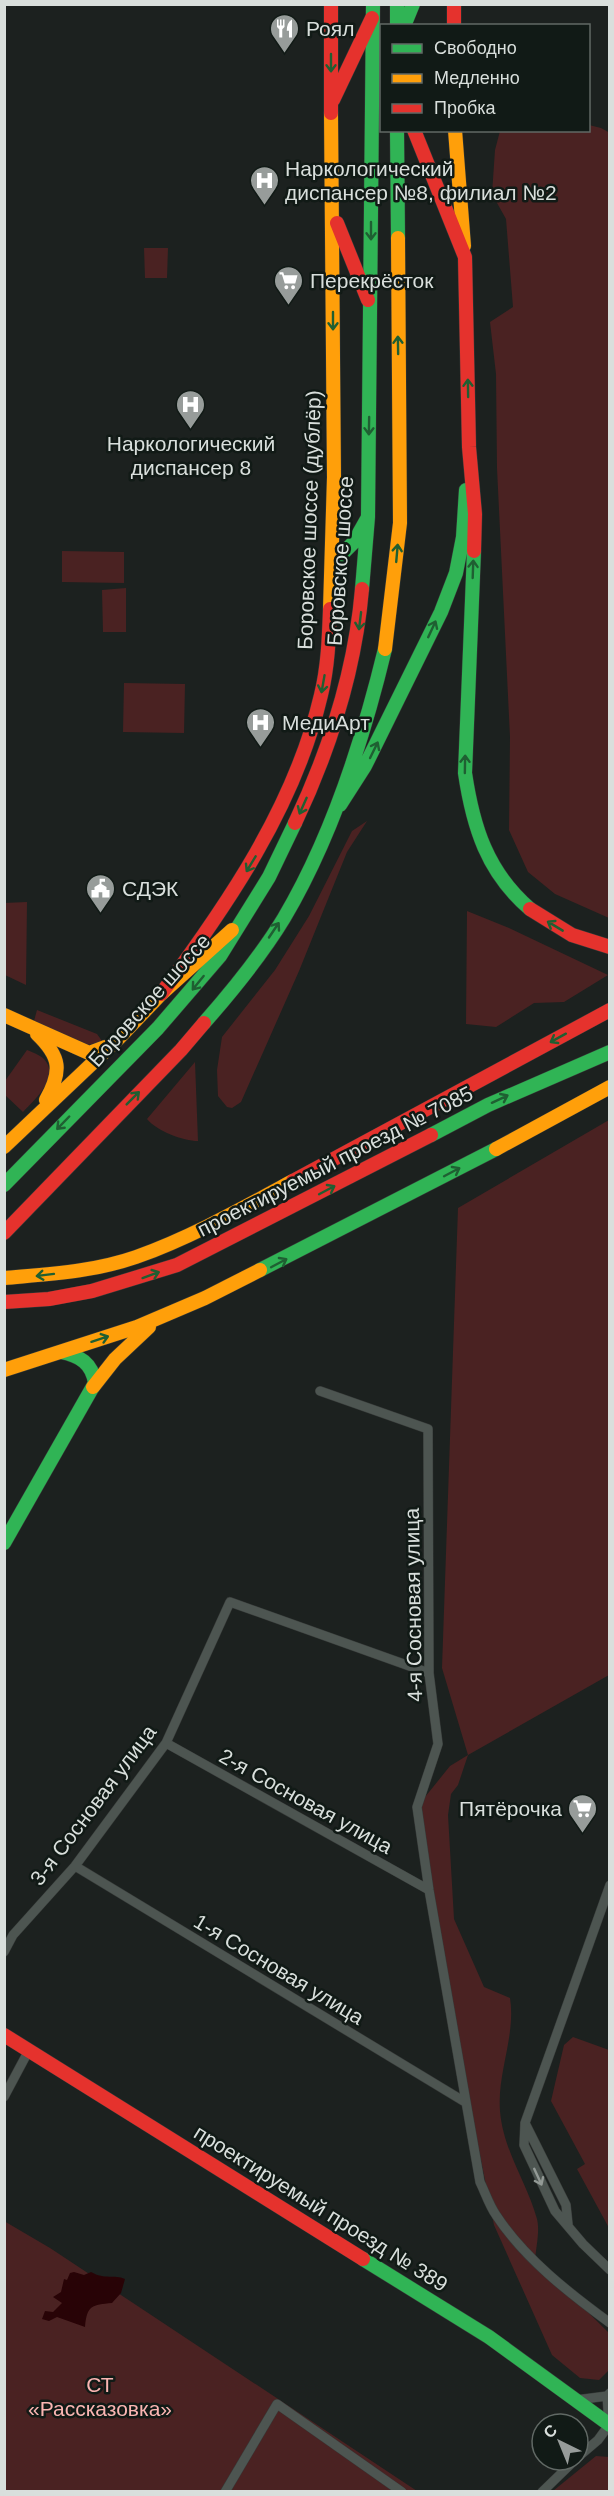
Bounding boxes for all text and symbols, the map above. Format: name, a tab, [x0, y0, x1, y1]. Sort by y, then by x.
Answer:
restaurant icon: Роял	[269, 12, 301, 54]
place label: Роял	[306, 17, 354, 40]
legend	[380, 24, 590, 132]
text: Свободно	[434, 38, 517, 58]
one-way arrow	[325, 52, 337, 72]
text: Медленно	[434, 68, 520, 88]
text: Пробка	[434, 98, 497, 118]
place label: Наркологический диспансер №8, филиал №2	[285, 157, 557, 204]
hospital icon: Наркологический диспансер №8, филиал №2	[248, 164, 280, 206]
one-way arrow	[365, 220, 377, 240]
supermarket icon: Перекрёсток	[273, 264, 305, 306]
place label: Перекрёсток	[310, 269, 434, 292]
one-way arrow	[327, 310, 339, 330]
one-way arrow	[393, 336, 404, 356]
one-way arrow	[462, 379, 474, 399]
hospital icon: Наркологический диспансер 8	[175, 388, 207, 430]
street label: Боровское шоссе (дублёр)	[293, 390, 325, 650]
one-way arrow	[363, 415, 375, 435]
place label: Наркологический диспансер 8	[107, 432, 275, 479]
street label: Боровское шоссе	[323, 475, 357, 647]
one-way arrow	[392, 544, 403, 564]
one-way arrow	[468, 560, 479, 580]
one-way arrow	[354, 610, 365, 630]
one-way arrow	[427, 621, 439, 639]
one-way arrow	[318, 673, 329, 693]
hospital icon: МедиАрт	[245, 706, 277, 748]
place label: МедиАрт	[282, 711, 370, 734]
one-way arrow	[368, 741, 380, 759]
one-way arrow	[459, 755, 471, 774]
one-way arrow	[297, 797, 308, 815]
one-way arrow	[245, 855, 257, 872]
public building icon: СДЭК	[85, 872, 117, 914]
place label: СДЭК	[122, 877, 179, 900]
one-way arrow	[547, 920, 564, 932]
one-way arrow	[268, 922, 281, 939]
street label: Боровское шоссе	[84, 929, 214, 1071]
one-way arrow	[191, 975, 205, 990]
one-way arrow	[550, 1032, 567, 1044]
street label: проектируемый проезд № 7085	[193, 1081, 477, 1241]
one-way arrow	[126, 1091, 141, 1106]
one-way arrow	[490, 1093, 508, 1105]
one-way arrow	[56, 1116, 70, 1131]
one-way arrow	[443, 1166, 461, 1178]
one-way arrow	[317, 1184, 335, 1195]
one-way arrow	[270, 1256, 288, 1268]
one-way arrow	[142, 1268, 160, 1279]
one-way arrow	[35, 1270, 55, 1281]
one-way arrow	[90, 1333, 109, 1344]
street label: 4-я Сосновая улица	[400, 1507, 426, 1702]
street label: 3-я Сосновая улица	[25, 1720, 161, 1889]
street label: 2-я Сосновая улица	[216, 1744, 397, 1858]
supermarket icon: Пятёрочка	[567, 1792, 599, 1834]
place label: Пятёрочка	[459, 1797, 562, 1820]
street label: 1-я Сосновая улица	[190, 1909, 368, 2029]
street label: проектируемый проезд № 389	[190, 2120, 452, 2296]
one-way arrow	[533, 2167, 545, 2185]
park label: СТ «Рассказовка»	[28, 2373, 172, 2420]
north arrow	[530, 2412, 590, 2472]
text: С	[540, 2421, 560, 2442]

